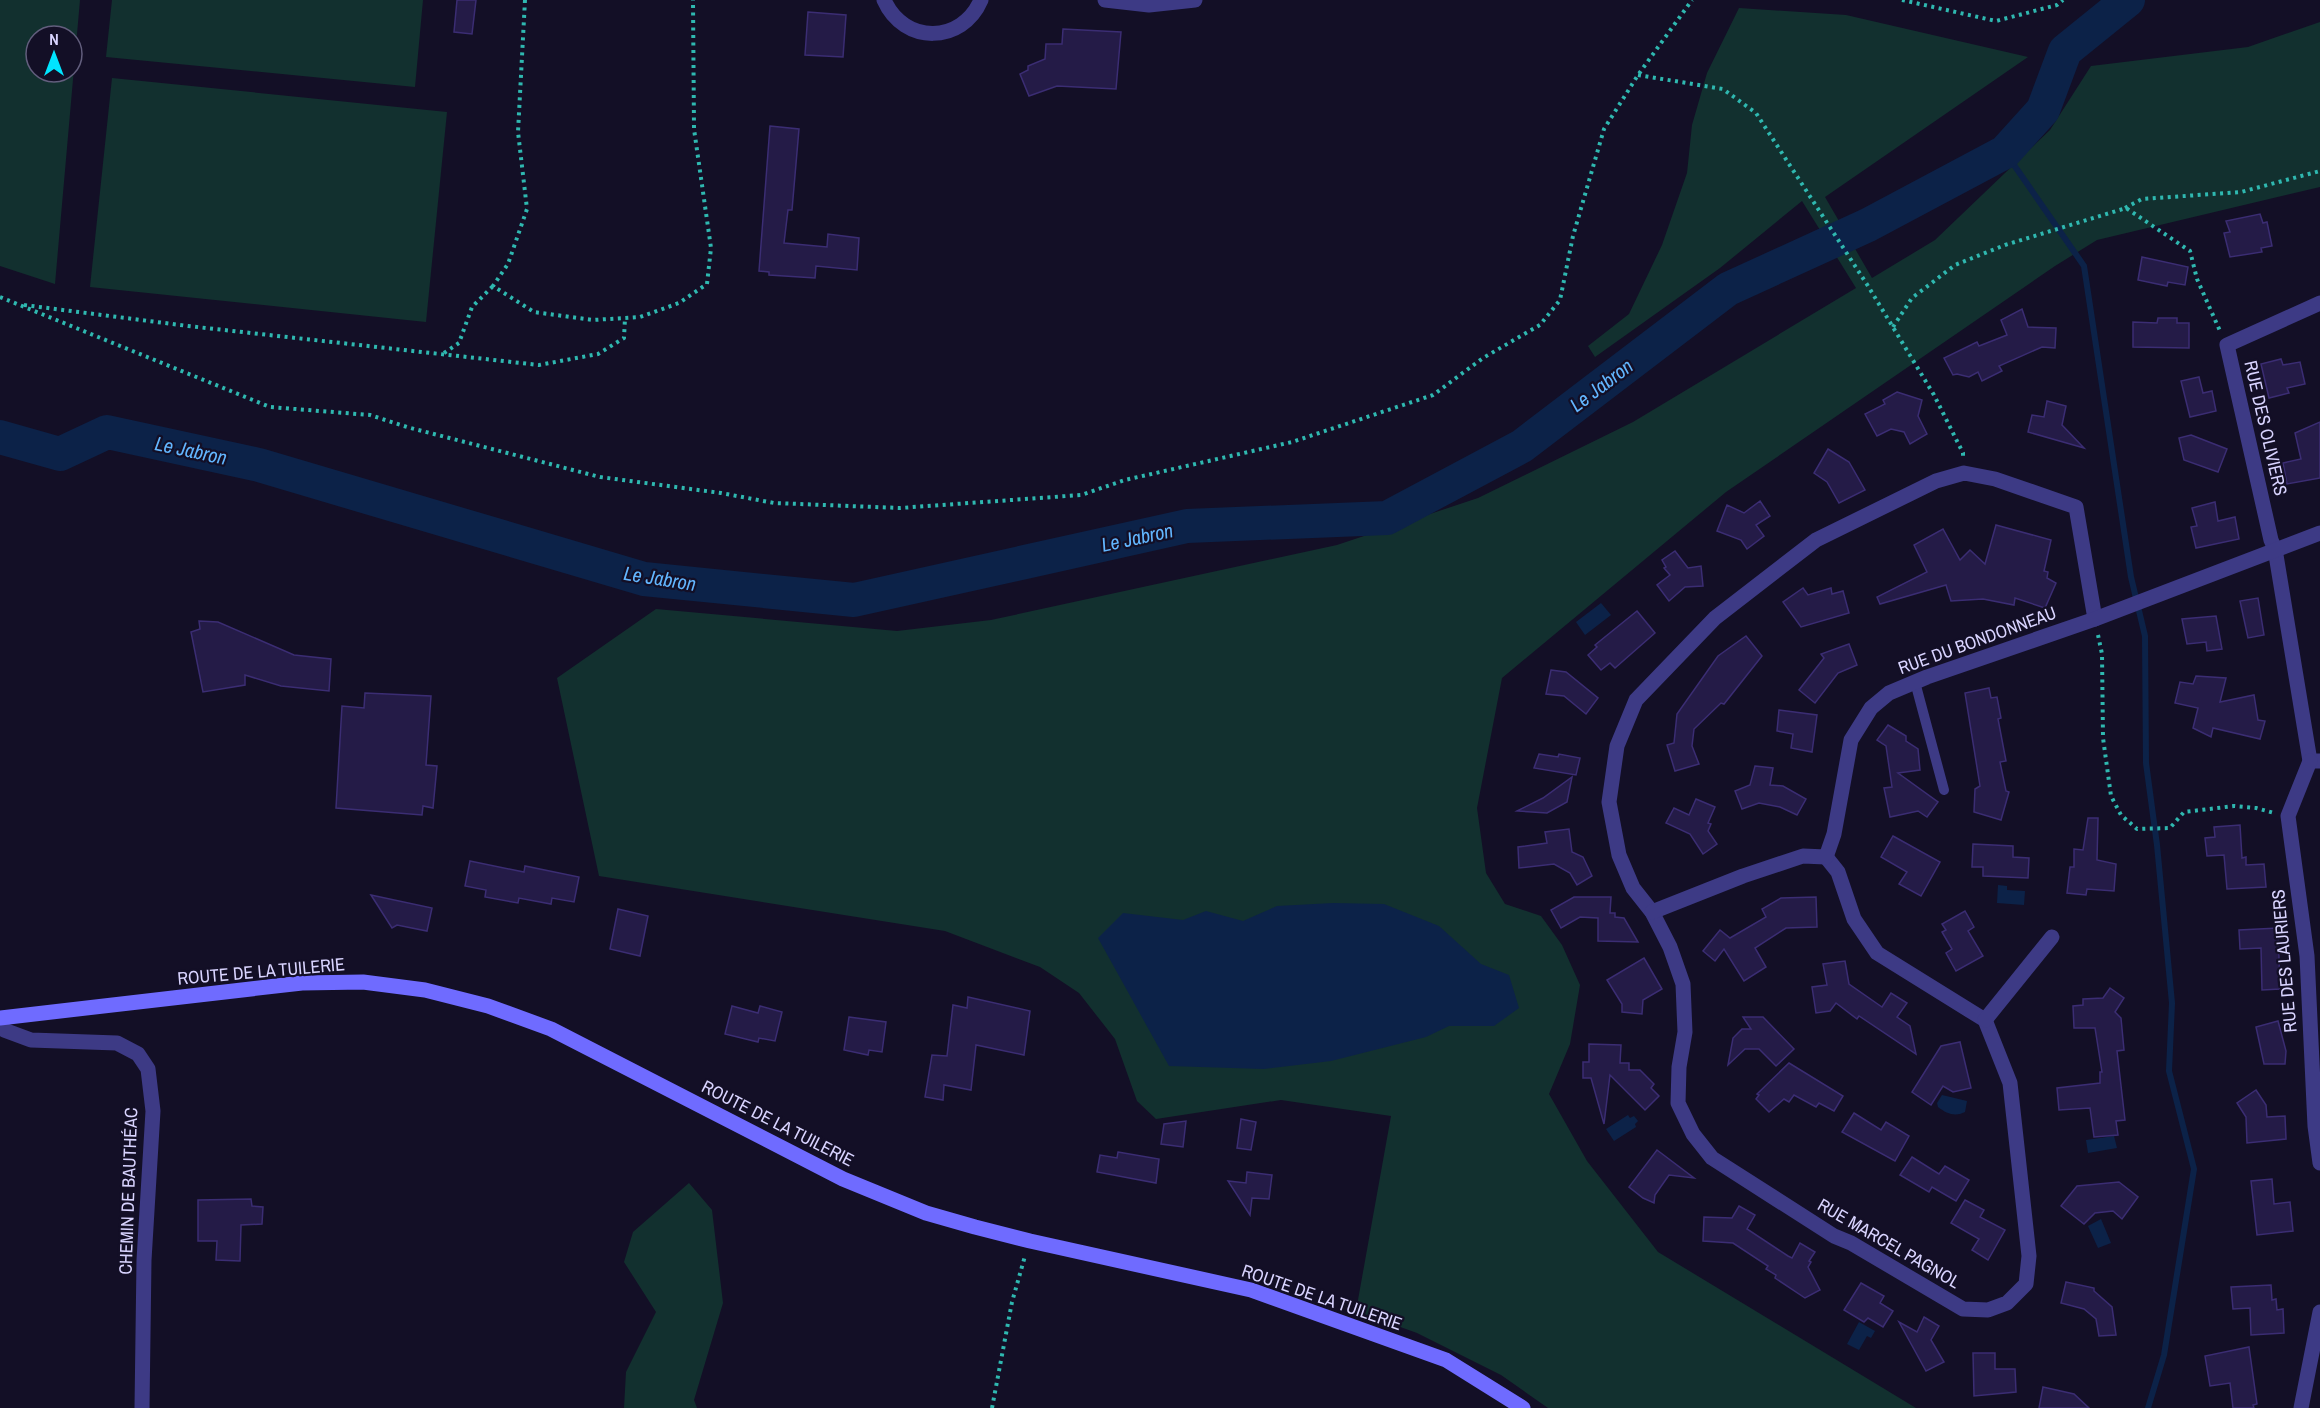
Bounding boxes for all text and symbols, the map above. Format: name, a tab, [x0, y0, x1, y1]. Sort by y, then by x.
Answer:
north arrow	[24, 24, 84, 84]
text: N	[49, 28, 59, 50]
water label: Le Jabron	[1564, 352, 1638, 418]
street label: RUE DES OLIVIERS	[2238, 358, 2294, 498]
water label: Le Jabron	[153, 429, 229, 471]
water label: Le Jabron	[1099, 516, 1175, 558]
water label: Le Jabron	[622, 559, 698, 597]
street label: RUE DU BONDONNEAU	[1895, 600, 2059, 680]
street label: RUE DES LAURIERS	[2265, 888, 2303, 1034]
street label: ROUTE DE LA TUILERIE	[176, 951, 346, 991]
street label: ROUTE DE LA TUILERIE	[698, 1074, 858, 1172]
street label: CHEMIN DE BAUTHÉAC	[113, 1107, 143, 1275]
street label: RUE MARCEL PAGNOL	[1813, 1192, 1965, 1294]
street label: ROUTE DE LA TUILERIE	[1239, 1258, 1405, 1336]

